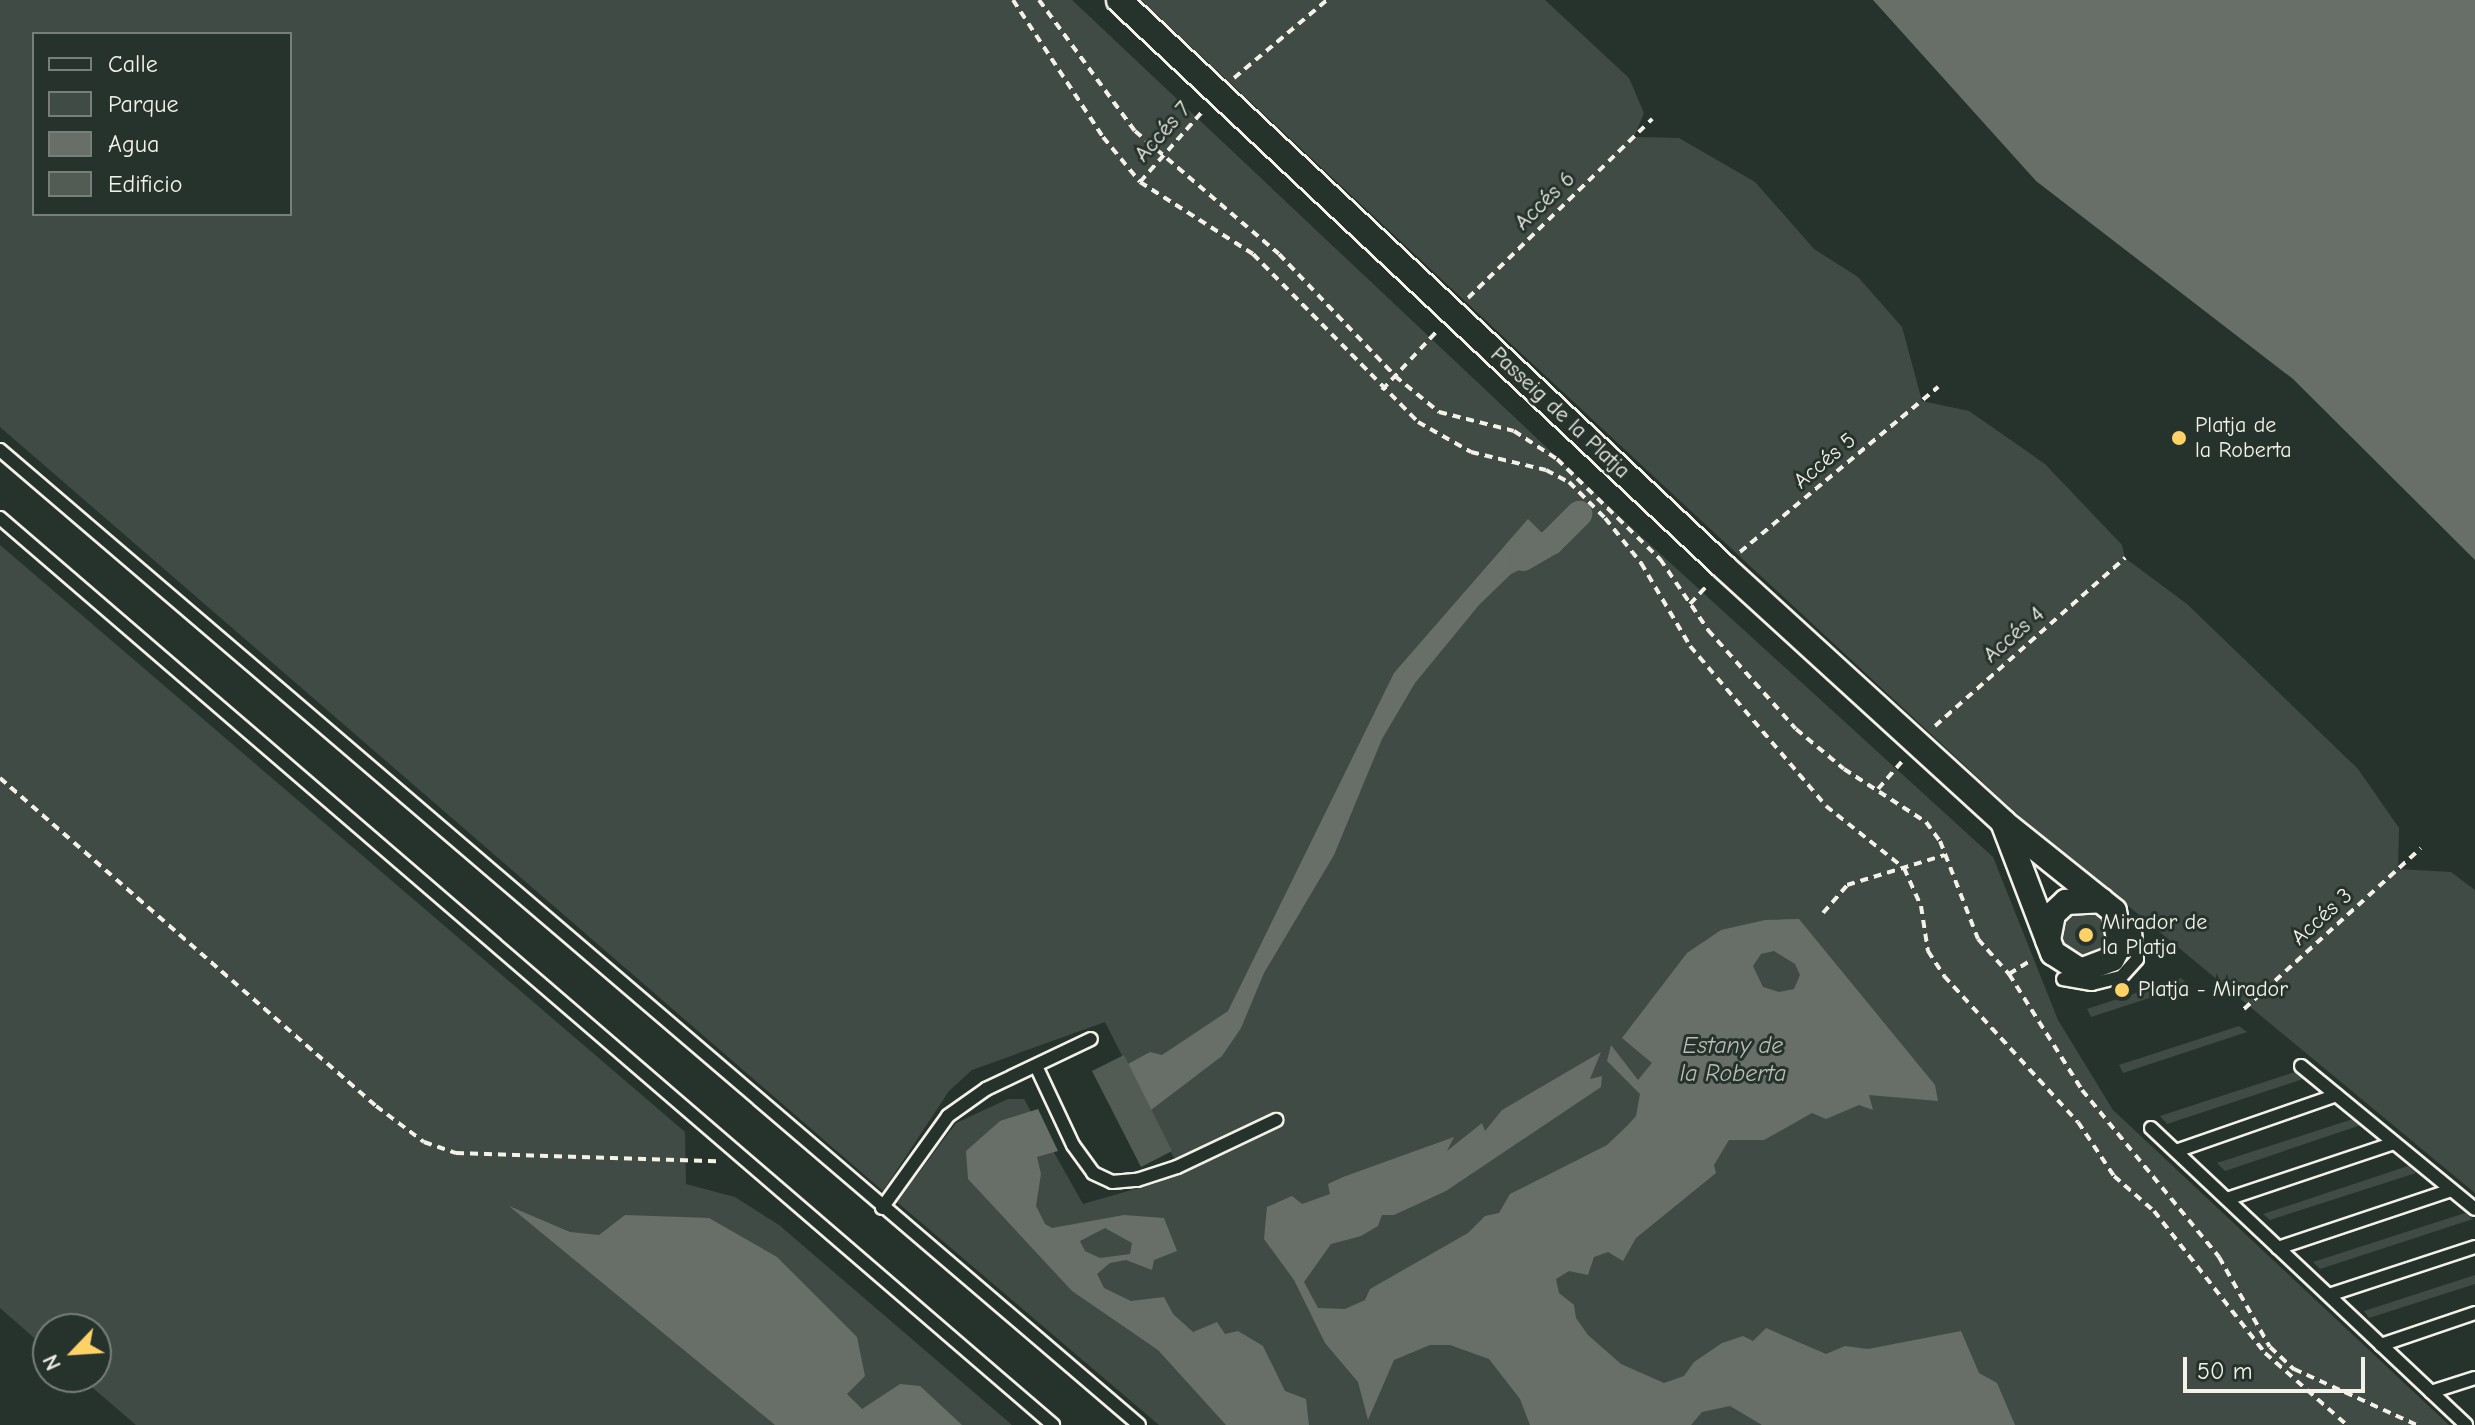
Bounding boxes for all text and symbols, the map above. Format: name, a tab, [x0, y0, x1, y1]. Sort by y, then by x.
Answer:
legend	[32, 32, 292, 216]
text: Calle	[108, 50, 158, 78]
text: Parque	[108, 90, 179, 118]
street label: Accés 7	[1129, 96, 1197, 168]
text: Agua	[108, 130, 159, 158]
street label: Accés 6	[1509, 166, 1581, 236]
text: Edificio	[108, 170, 183, 198]
street label: Passeig de la Platja	[1485, 342, 1635, 484]
place label: Platja de la Roberta	[2195, 412, 2292, 464]
street label: Accés 5	[1788, 427, 1862, 495]
marker: Platja de la Roberta	[2170, 429, 2188, 447]
street label: Accés 4	[1978, 601, 2050, 669]
street label: Accés 3	[2286, 883, 2358, 951]
place label: Mirador de la Platja	[2102, 909, 2207, 960]
marker: Mirador de la Platja	[2077, 926, 2095, 944]
place label: Platja - Mirador	[2138, 977, 2288, 1003]
marker: Platja - Mirador	[2113, 981, 2131, 999]
water label: Estany de la Roberta	[1680, 1032, 1786, 1088]
north arrow	[32, 1313, 112, 1393]
scale bar	[2187, 1341, 2369, 1391]
text: N	[37, 1350, 67, 1374]
text: 50 m	[2197, 1357, 2253, 1385]

